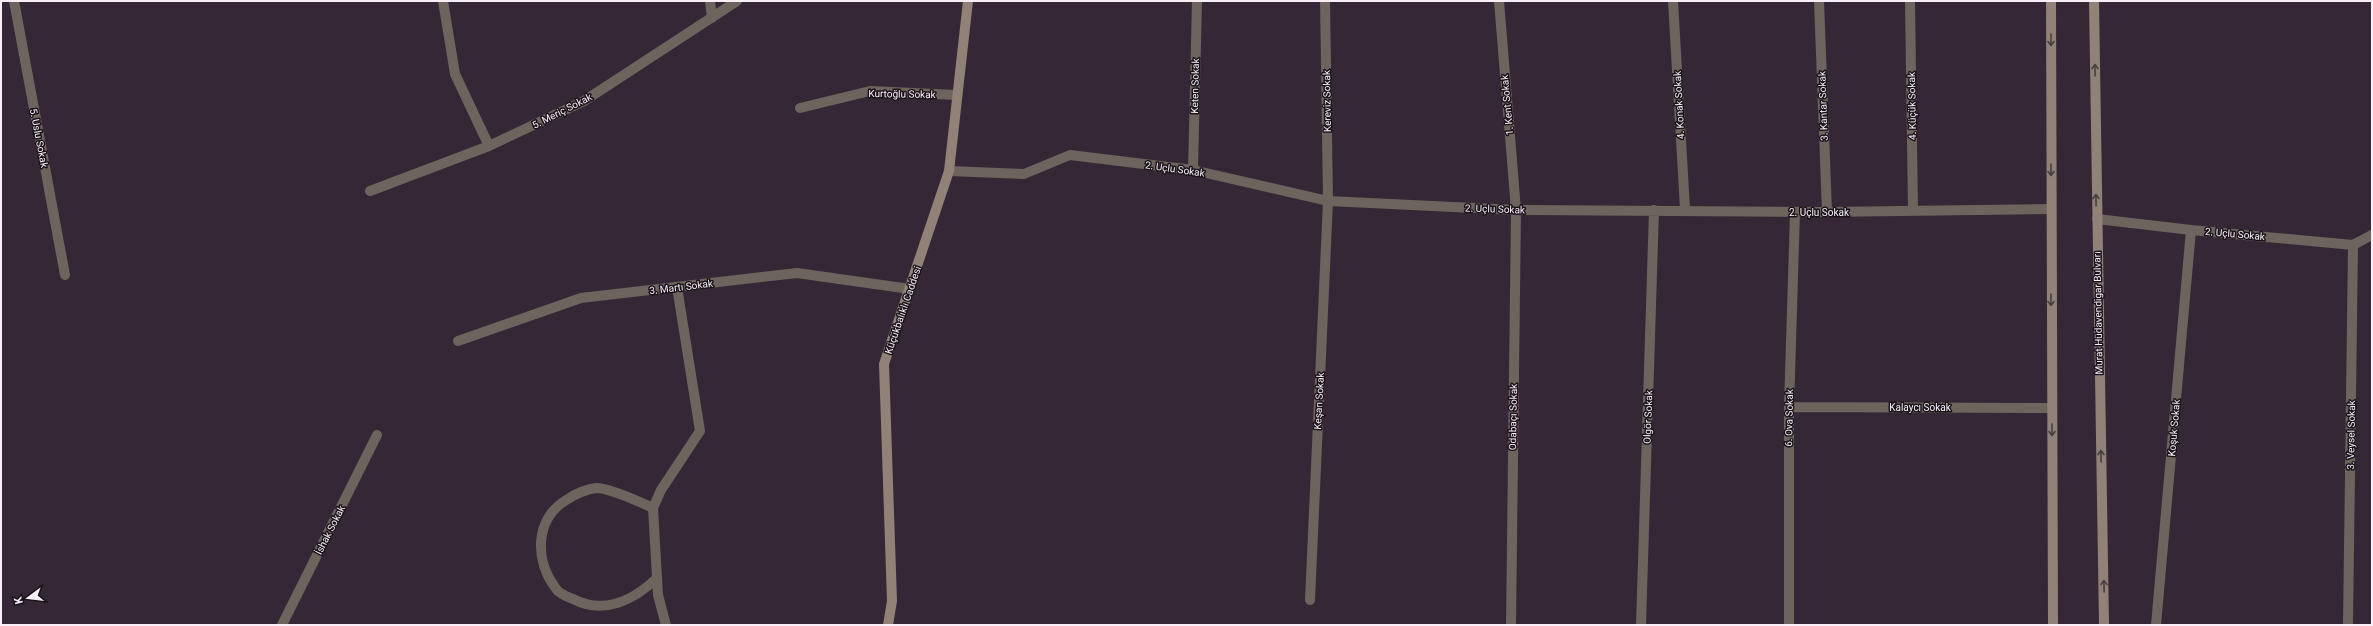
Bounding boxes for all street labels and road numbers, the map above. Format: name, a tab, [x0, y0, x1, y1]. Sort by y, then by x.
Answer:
street label: Keten Sokak	[1189, 57, 1201, 114]
street label: Kereviz Sokak	[1321, 69, 1333, 132]
street label: 4. Konak Sokak	[1672, 70, 1686, 139]
street label: 3. Kantar Sokak	[1816, 70, 1830, 141]
street label: 4. Küçük Sokak	[1906, 71, 1918, 140]
street label: 1. Kent Sokak	[1499, 73, 1515, 136]
street label: Kurtoğlu Sokak	[868, 88, 937, 100]
street label: 5. Meriç Sokak	[530, 91, 595, 131]
street label: 5. Uslu Sokak	[28, 107, 50, 169]
street label: 2. Uçlu Sokak	[1144, 159, 1206, 179]
street label: 2. Uçlu Sokak	[1465, 202, 1526, 216]
street label: 2. Uçlu Sokak	[1789, 207, 1850, 218]
street label: 2. Uçlu Sokak	[2205, 226, 2266, 242]
street label: Murat Hüdavendigar Bulvarı	[2091, 251, 2105, 375]
street label: Küçükbalıklı Caddesi	[883, 265, 923, 355]
street label: 3. Martı Sokak	[649, 278, 714, 296]
street label: Keşan Sokak	[1312, 371, 1326, 430]
street label: Odabaçı Sokak	[1507, 383, 1519, 450]
street label: 6. Ova Sokak	[1783, 388, 1795, 447]
street label: Olgör Sokak	[1642, 389, 1654, 444]
street label: Koşuk Sokak	[2166, 398, 2182, 457]
street label: 3. Veysel Sokak	[2345, 399, 2357, 470]
street label: Kalaycı Sokak	[1889, 402, 1952, 413]
street label: İshak Sokak	[312, 502, 347, 556]

